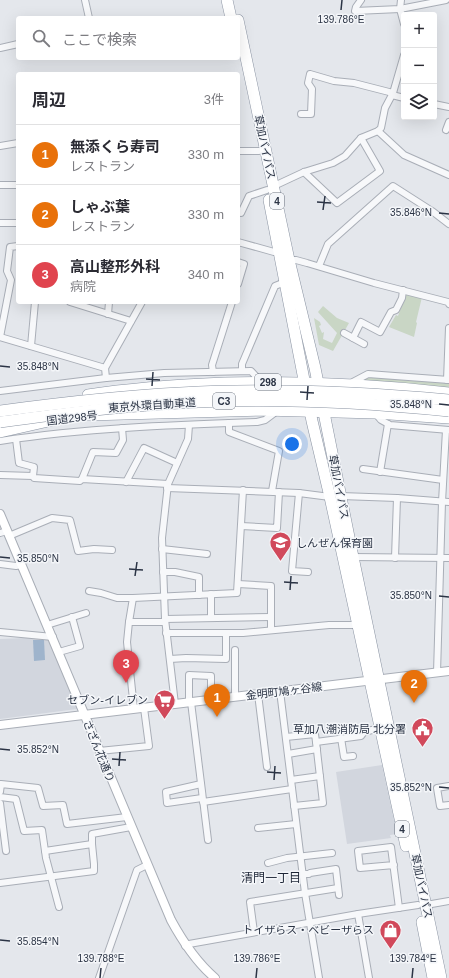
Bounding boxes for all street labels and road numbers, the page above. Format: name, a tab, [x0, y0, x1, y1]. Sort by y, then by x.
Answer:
street label: 草加バイパス	[252, 114, 278, 180]
road number: 4	[270, 193, 284, 209]
road number: 298	[255, 374, 281, 390]
road number: C3	[213, 393, 235, 409]
street label: 東京外環自動車道	[108, 396, 196, 414]
street label: 国道298号	[46, 409, 98, 427]
street label: 草加バイパス	[327, 454, 351, 520]
street label: 金明町鳩ヶ谷線	[245, 680, 323, 702]
street label: さざん花通り	[81, 718, 117, 784]
road number: 4	[395, 821, 409, 837]
street label: 草加バイパス	[409, 853, 435, 919]

